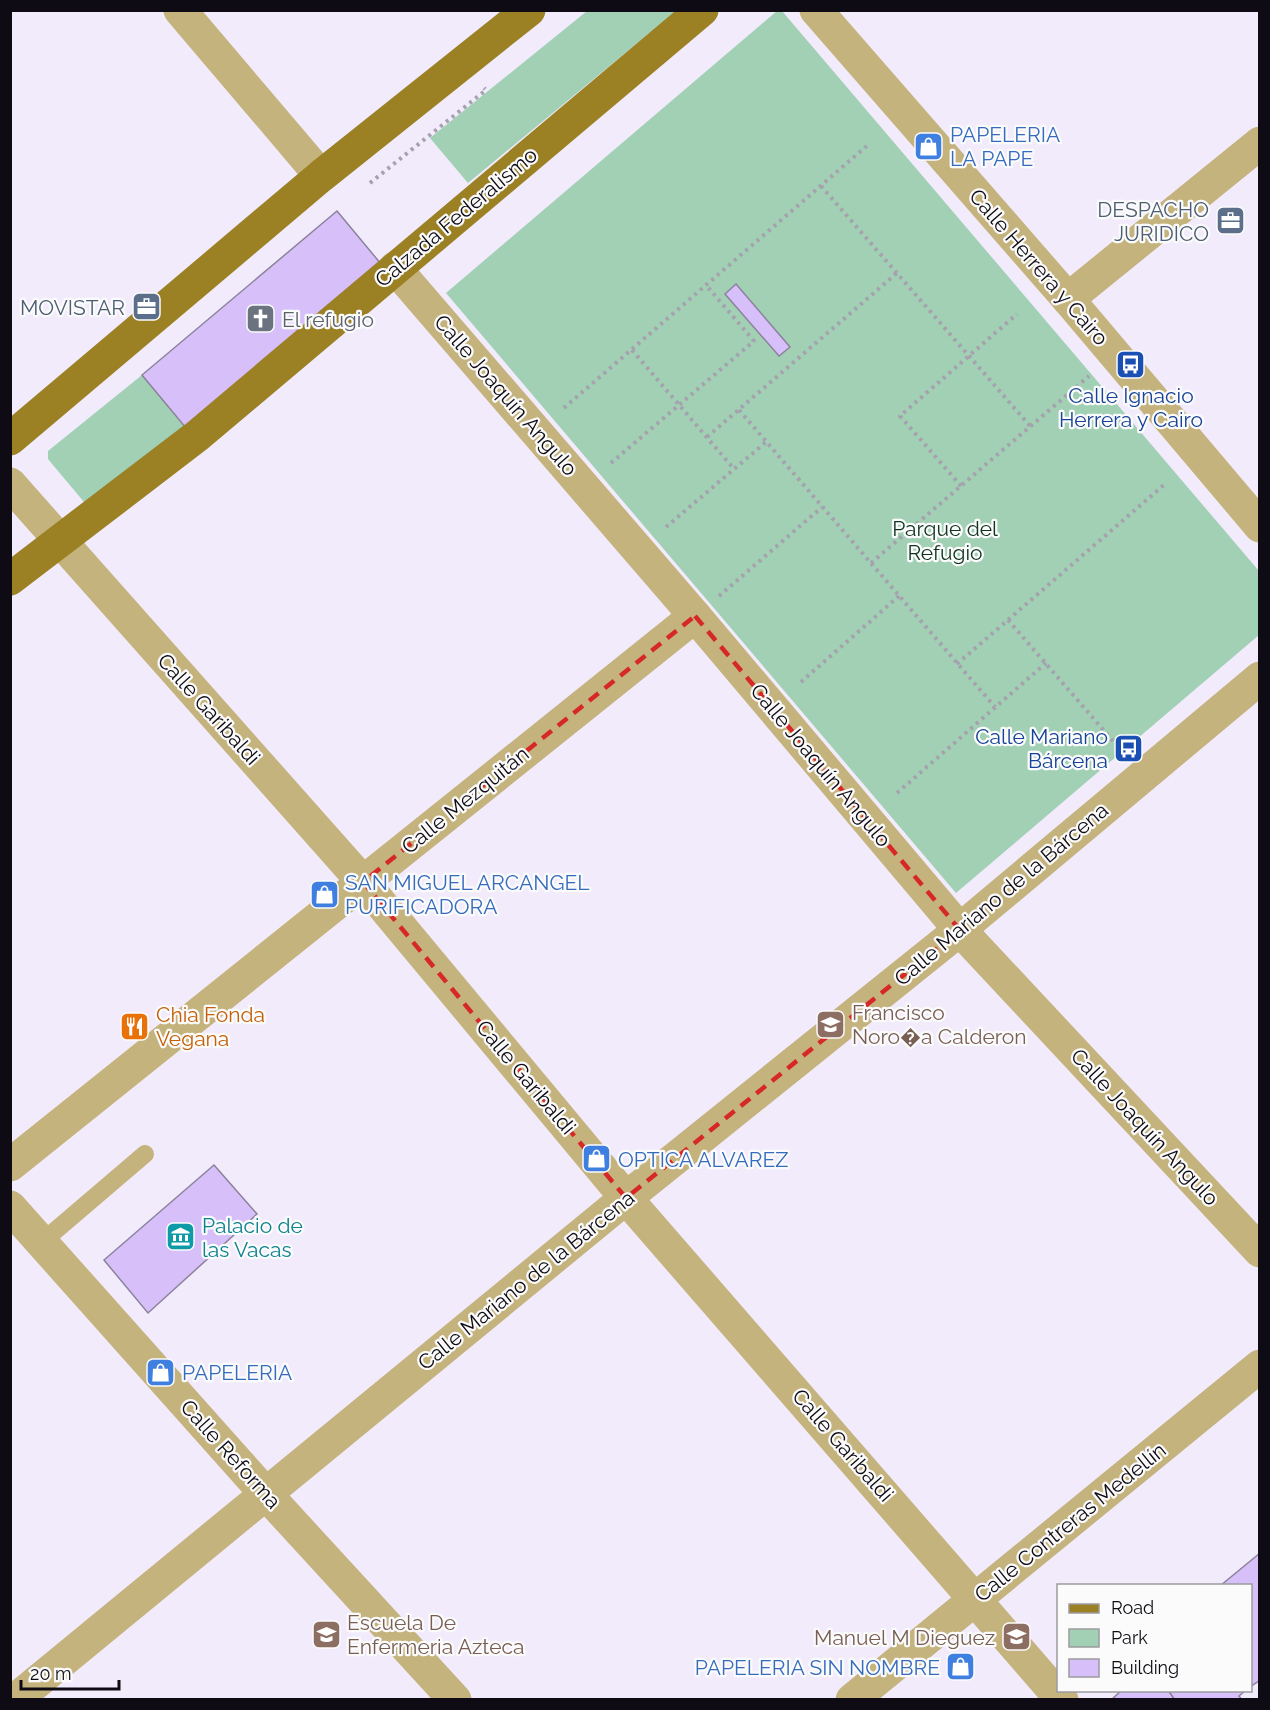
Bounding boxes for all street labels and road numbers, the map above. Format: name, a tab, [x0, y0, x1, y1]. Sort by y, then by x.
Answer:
street label: Calzada Federalismo	[370, 142, 542, 292]
street label: Calle Herrera y Cairo	[964, 184, 1114, 350]
street label: Calle Joaquín Angulo	[429, 309, 583, 481]
street label: Calle Garibaldi	[152, 648, 266, 770]
street label: Calle Joaquín Angulo	[745, 678, 897, 852]
street label: Calle Mezquitán	[396, 741, 534, 859]
street label: Calle Mariano de la Bárcena	[889, 797, 1113, 991]
street label: Calle Garibaldi	[471, 1015, 581, 1139]
street label: Calle Joaquín Angulo	[1066, 1043, 1224, 1211]
street label: Calle Mariano de la Bárcena	[413, 1185, 639, 1375]
street label: Calle Garibaldi	[787, 1384, 899, 1506]
street label: Calle Reforma	[176, 1394, 286, 1514]
street label: Calle Contreras Medellín	[969, 1437, 1171, 1607]

